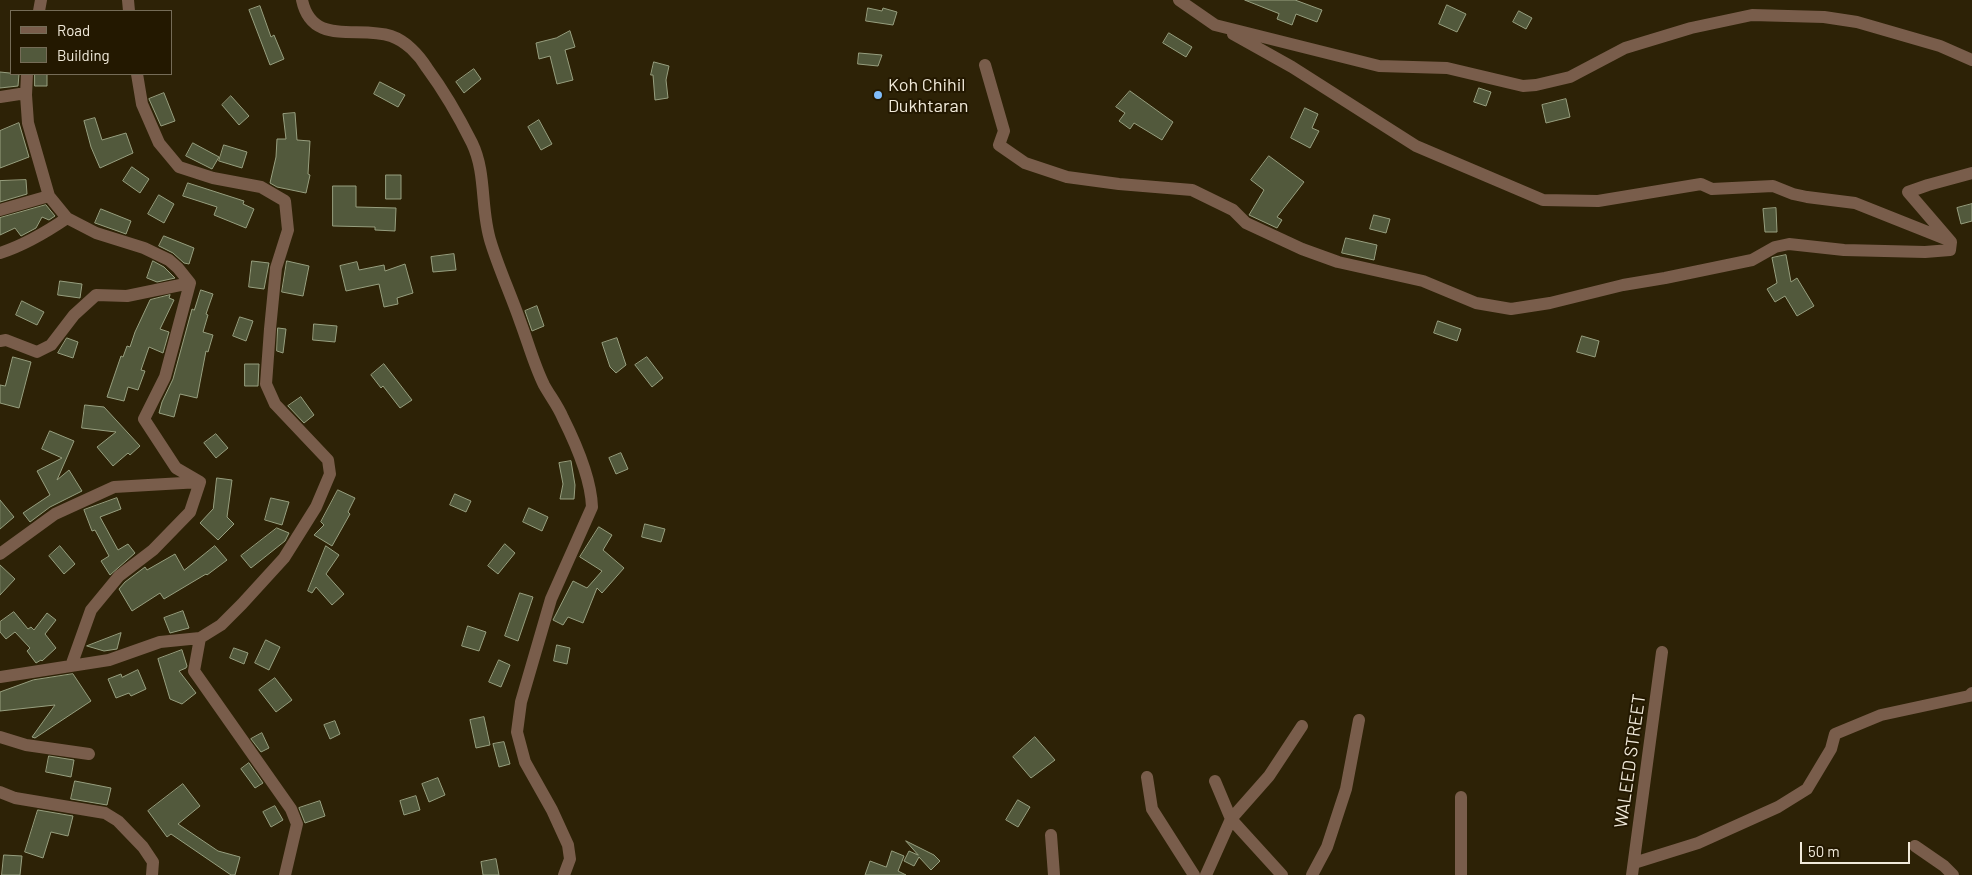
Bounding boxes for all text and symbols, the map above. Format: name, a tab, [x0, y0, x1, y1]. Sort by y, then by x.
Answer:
legend	[10, 10, 172, 75]
text: Road	[57, 21, 90, 39]
text: Building	[57, 46, 110, 64]
place label: Koh Chihil Dukhtaran	[888, 74, 968, 116]
marker: Koh Chihil Dukhtaran	[872, 89, 884, 101]
street label: WALEED STREET	[1610, 693, 1650, 829]
scale bar	[1802, 832, 1912, 864]
text: 50 m	[1808, 842, 1840, 860]

